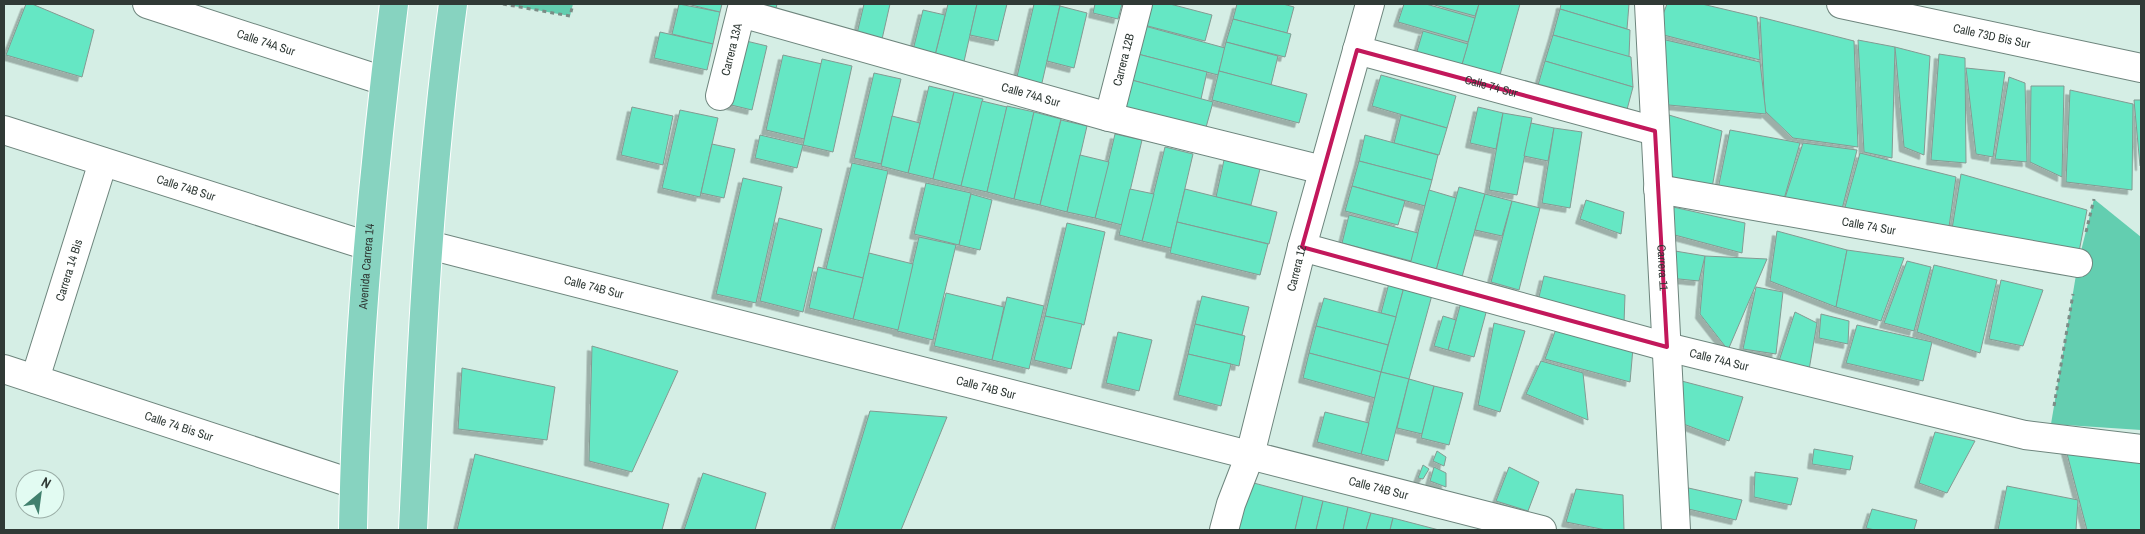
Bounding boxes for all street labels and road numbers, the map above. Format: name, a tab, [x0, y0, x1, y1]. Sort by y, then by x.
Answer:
street label: Calle 73D Bis Sur	[1952, 20, 2032, 52]
street label: Carrera 13A	[717, 21, 746, 77]
street label: Calle 74A Sur	[235, 26, 298, 60]
street label: Carrera 12B	[1109, 31, 1138, 88]
street label: Calle 74 Sur	[1463, 72, 1520, 101]
street label: Calle 74A Sur	[999, 79, 1063, 111]
street label: Calle 74B Sur	[155, 171, 218, 205]
street label: Calle 74 Sur	[1841, 214, 1898, 239]
street label: Avenida Carrera 14	[355, 222, 378, 311]
street label: Carrera 14 Bis	[52, 237, 86, 303]
street label: Carrera 12	[1283, 243, 1310, 293]
street label: Carrera 11	[1653, 244, 1672, 292]
street label: Calle 74B Sur	[562, 272, 626, 303]
street label: Calle 74A Sur	[1688, 345, 1751, 375]
street label: Calle 74B Sur	[955, 372, 1018, 403]
street label: Calle 74 Bis Sur	[142, 408, 216, 445]
street label: Calle 74B Sur	[1347, 473, 1411, 504]

